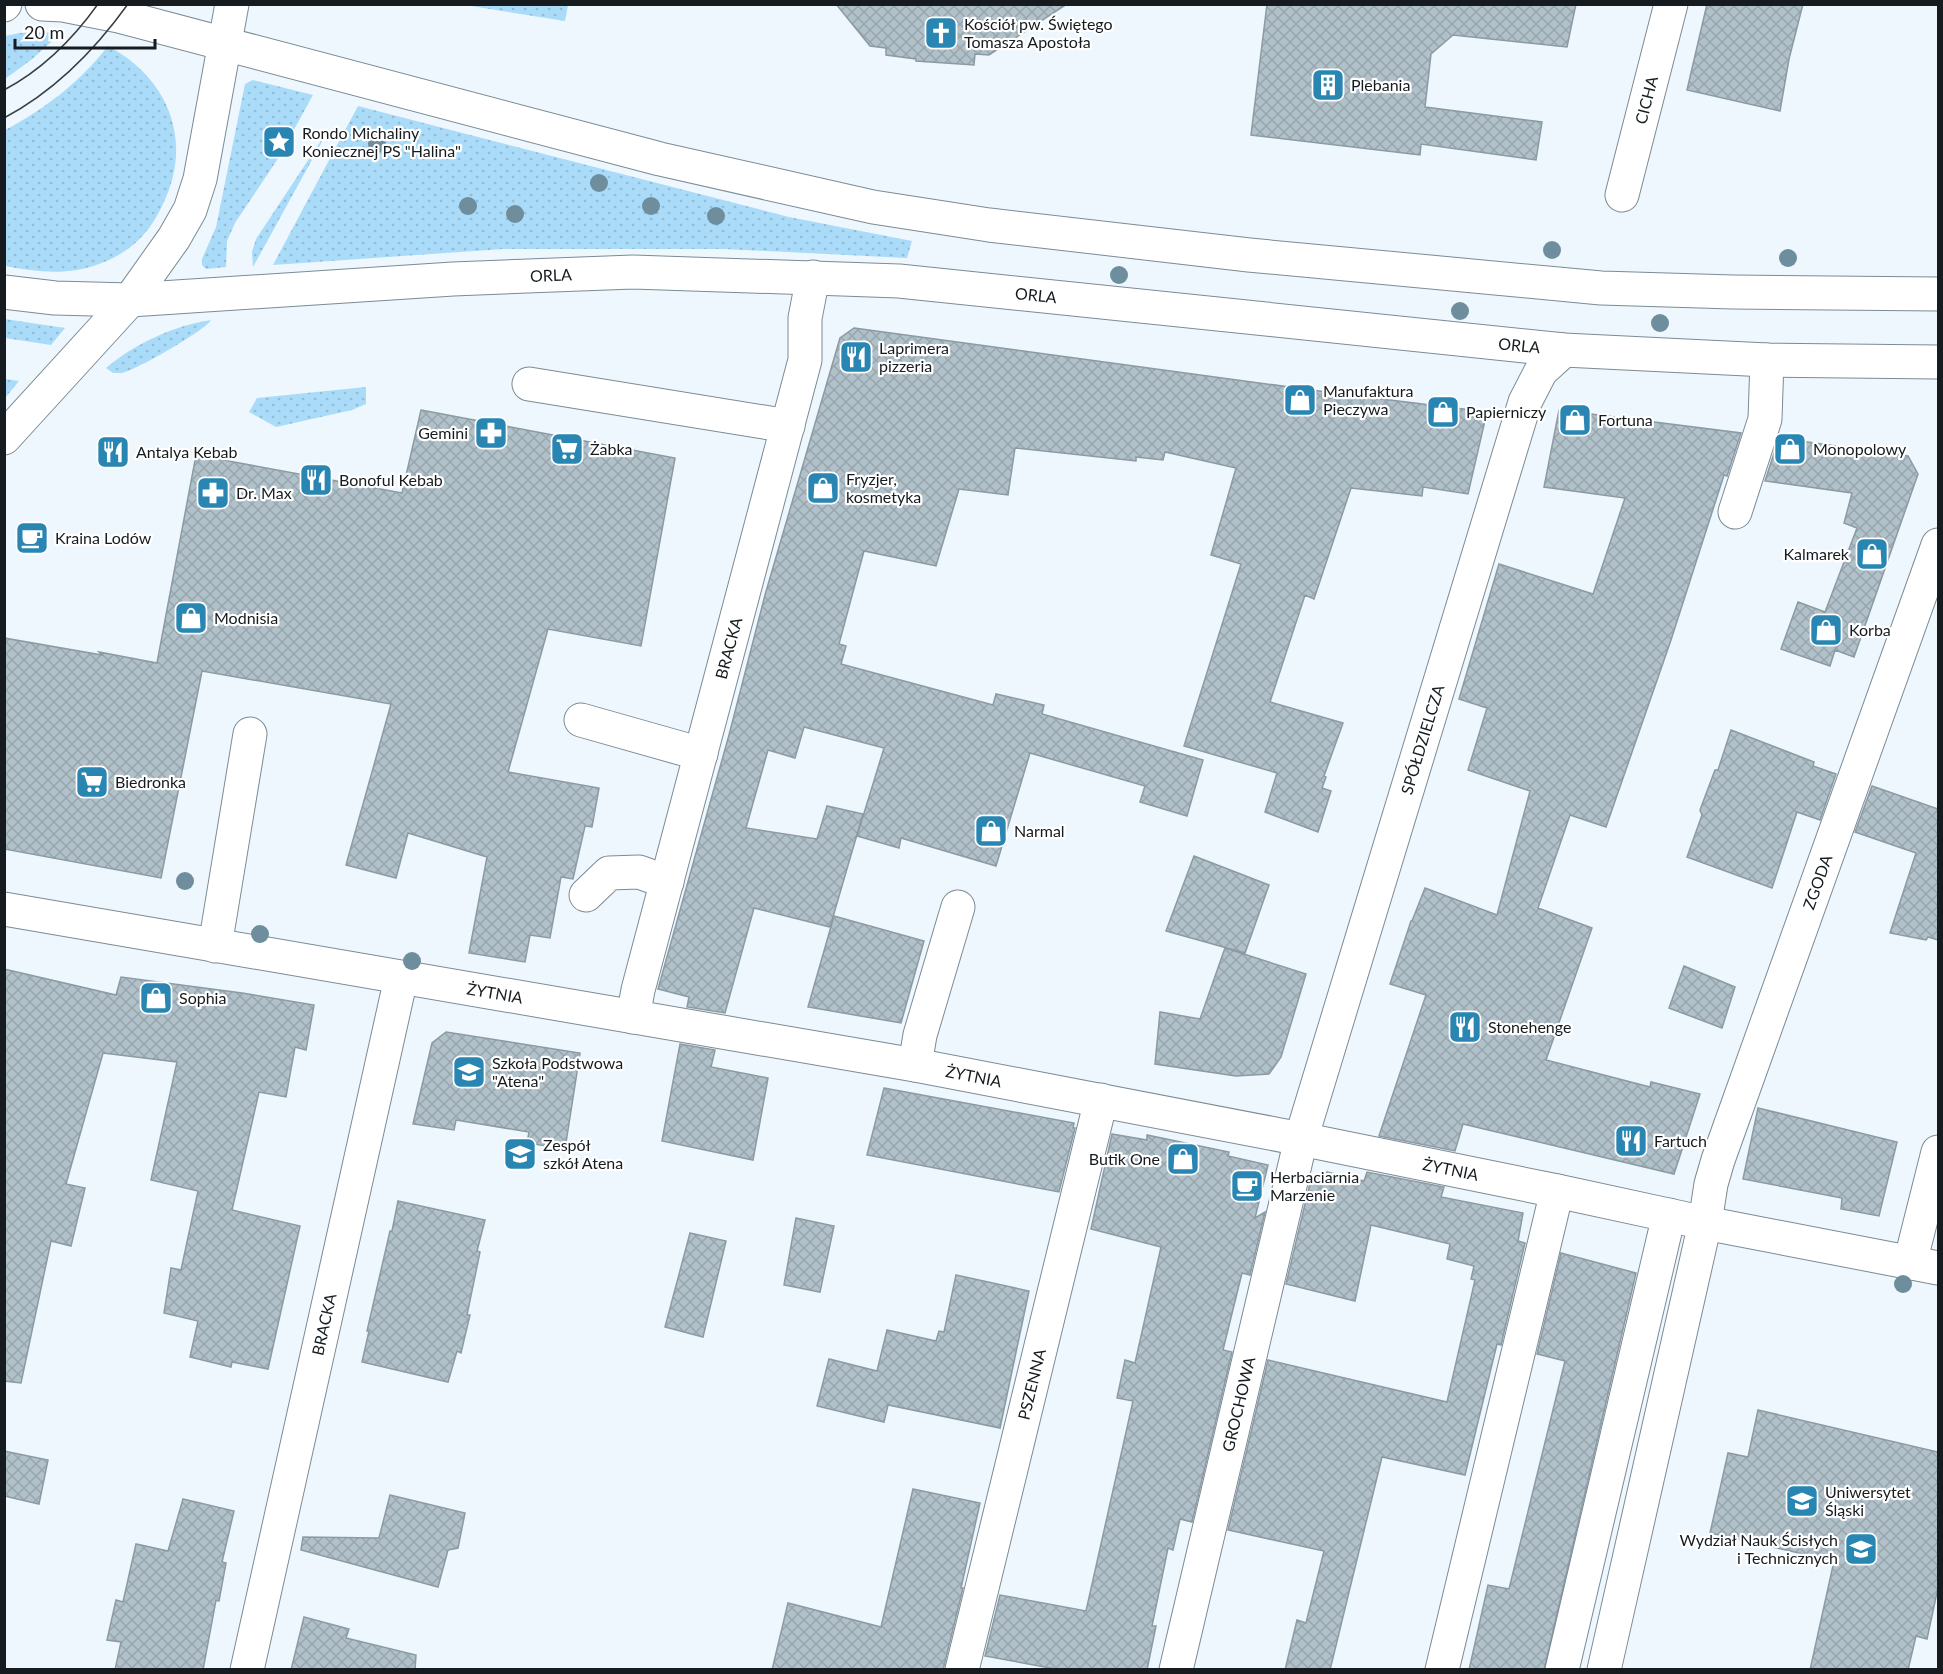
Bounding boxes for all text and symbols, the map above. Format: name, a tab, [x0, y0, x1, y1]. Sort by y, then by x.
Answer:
scale bar	[15, 12, 154, 50]
place label: Kościół pw. Świętego Tomasza Apostoła	[964, 14, 1113, 51]
church icon: Kościół pw. Świętego Tomasza Apostoła	[923, 15, 959, 51]
text: 20 m	[24, 21, 64, 43]
building icon: Plebania	[1310, 67, 1346, 103]
street label: CICHA	[1631, 74, 1661, 126]
place label: Plebania	[1351, 75, 1410, 94]
place label: Rondo Michaliny Koniecznej PS "Halina"	[302, 123, 461, 160]
place icon: Rondo Michaliny Koniecznej PS "Halina"	[261, 124, 297, 160]
street label: ORLA	[530, 264, 572, 285]
street label: ORLA	[1014, 283, 1058, 306]
street label: ORLA	[1498, 333, 1541, 356]
place label: Laprimera pizzeria	[879, 338, 949, 375]
restaurant icon: Laprimera pizzeria	[838, 339, 874, 375]
place label: Manufaktura Pieczywa	[1323, 381, 1413, 418]
shop icon: Manufaktura Pieczywa	[1282, 382, 1318, 418]
shop icon: Papierniczy	[1425, 394, 1461, 430]
place label: Papierniczy	[1466, 402, 1547, 421]
shop icon: Fortuna	[1557, 402, 1593, 438]
place label: Fortuna	[1598, 410, 1653, 429]
pharmacy icon: Gemini	[473, 415, 509, 451]
place label: Gemini	[418, 423, 468, 442]
supermarket icon: Żabka	[549, 431, 585, 467]
shop icon: Monopolowy	[1772, 431, 1808, 467]
restaurant icon: Antalya Kebab	[95, 434, 131, 470]
place label: Żabka	[590, 439, 633, 458]
place label: Monopolowy	[1813, 439, 1907, 458]
place label: Antalya Kebab	[136, 442, 238, 461]
restaurant icon: Bonoful Kebab	[298, 462, 334, 498]
place label: Fryzjer, kosmetyka	[846, 469, 921, 506]
place label: Bonoful Kebab	[339, 470, 443, 489]
shop icon: Fryzjer, kosmetyka	[805, 470, 841, 506]
pharmacy icon: Dr. Max	[195, 475, 231, 511]
place label: Dr. Max	[236, 483, 292, 502]
cafe icon: Kraina Lodów	[14, 520, 50, 556]
place label: Kraina Lodów	[55, 528, 152, 547]
shop icon: Kalmarek	[1854, 536, 1890, 572]
place label: Kalmarek	[1784, 544, 1850, 563]
shop icon: Modnisia	[173, 600, 209, 636]
place label: Modnisia	[214, 608, 278, 627]
shop icon: Korba	[1808, 612, 1844, 648]
street label: BRACKA	[711, 615, 745, 681]
place label: Korba	[1849, 620, 1891, 639]
street label: SPÓŁDZIELCZA	[1396, 682, 1448, 797]
supermarket icon: Biedronka	[74, 764, 110, 800]
place label: Biedronka	[115, 772, 186, 791]
shop icon: Narmal	[973, 813, 1009, 849]
place label: Narmal	[1014, 821, 1065, 840]
street label: ZGODA	[1799, 852, 1836, 912]
street label: ŻYTNIA	[465, 978, 525, 1007]
shop icon: Sophia	[138, 980, 174, 1016]
place label: Sophia	[179, 988, 226, 1007]
restaurant icon: Stonehenge	[1447, 1009, 1483, 1045]
place label: Stonehenge	[1488, 1017, 1571, 1036]
place label: Szkoła Podstwowa "Atena"	[492, 1053, 623, 1090]
school or university icon: Szkoła Podstwowa "Atena"	[451, 1054, 487, 1090]
street label: ŻYTNIA	[944, 1061, 1004, 1090]
restaurant icon: Fartuch	[1613, 1123, 1649, 1159]
place label: Fartuch	[1654, 1131, 1707, 1150]
place label: Zespół szkół Atena	[543, 1135, 623, 1172]
school or university icon: Zespół szkół Atena	[502, 1136, 538, 1172]
shop icon: Butik One	[1165, 1141, 1201, 1177]
place label: Butik One	[1089, 1149, 1160, 1168]
street label: ŻYTNIA	[1421, 1154, 1481, 1184]
place label: Herbaciarnia Marzenie	[1270, 1167, 1359, 1204]
cafe icon: Herbaciarnia Marzenie	[1229, 1168, 1265, 1204]
street label: BRACKA	[307, 1291, 340, 1357]
street label: PSZENNA	[1013, 1347, 1049, 1422]
street label: GROCHOWA	[1218, 1355, 1258, 1453]
place label: Uniwersytet Śląski	[1825, 1482, 1911, 1519]
school or university icon: Uniwersytet Śląski	[1784, 1483, 1820, 1519]
place label: Wydział Nauk Ścisłych i Technicznych	[1680, 1530, 1838, 1567]
school or university icon: Wydział Nauk Ścisłych i Technicznych	[1843, 1531, 1879, 1567]

